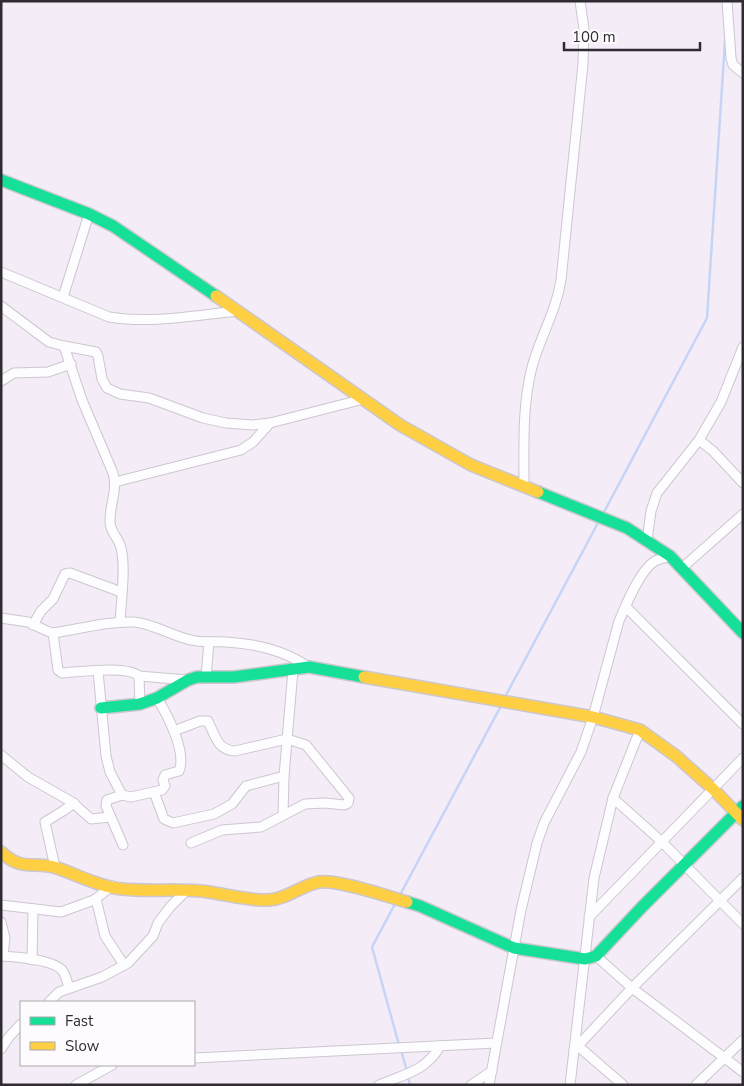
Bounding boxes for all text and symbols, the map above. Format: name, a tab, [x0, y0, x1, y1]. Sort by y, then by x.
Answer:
scale bar	[564, 20, 700, 52]
text: 100 m	[572, 27, 616, 47]
legend	[20, 1001, 195, 1066]
text: Fast	[65, 1011, 94, 1031]
text: Slow	[65, 1036, 100, 1056]

